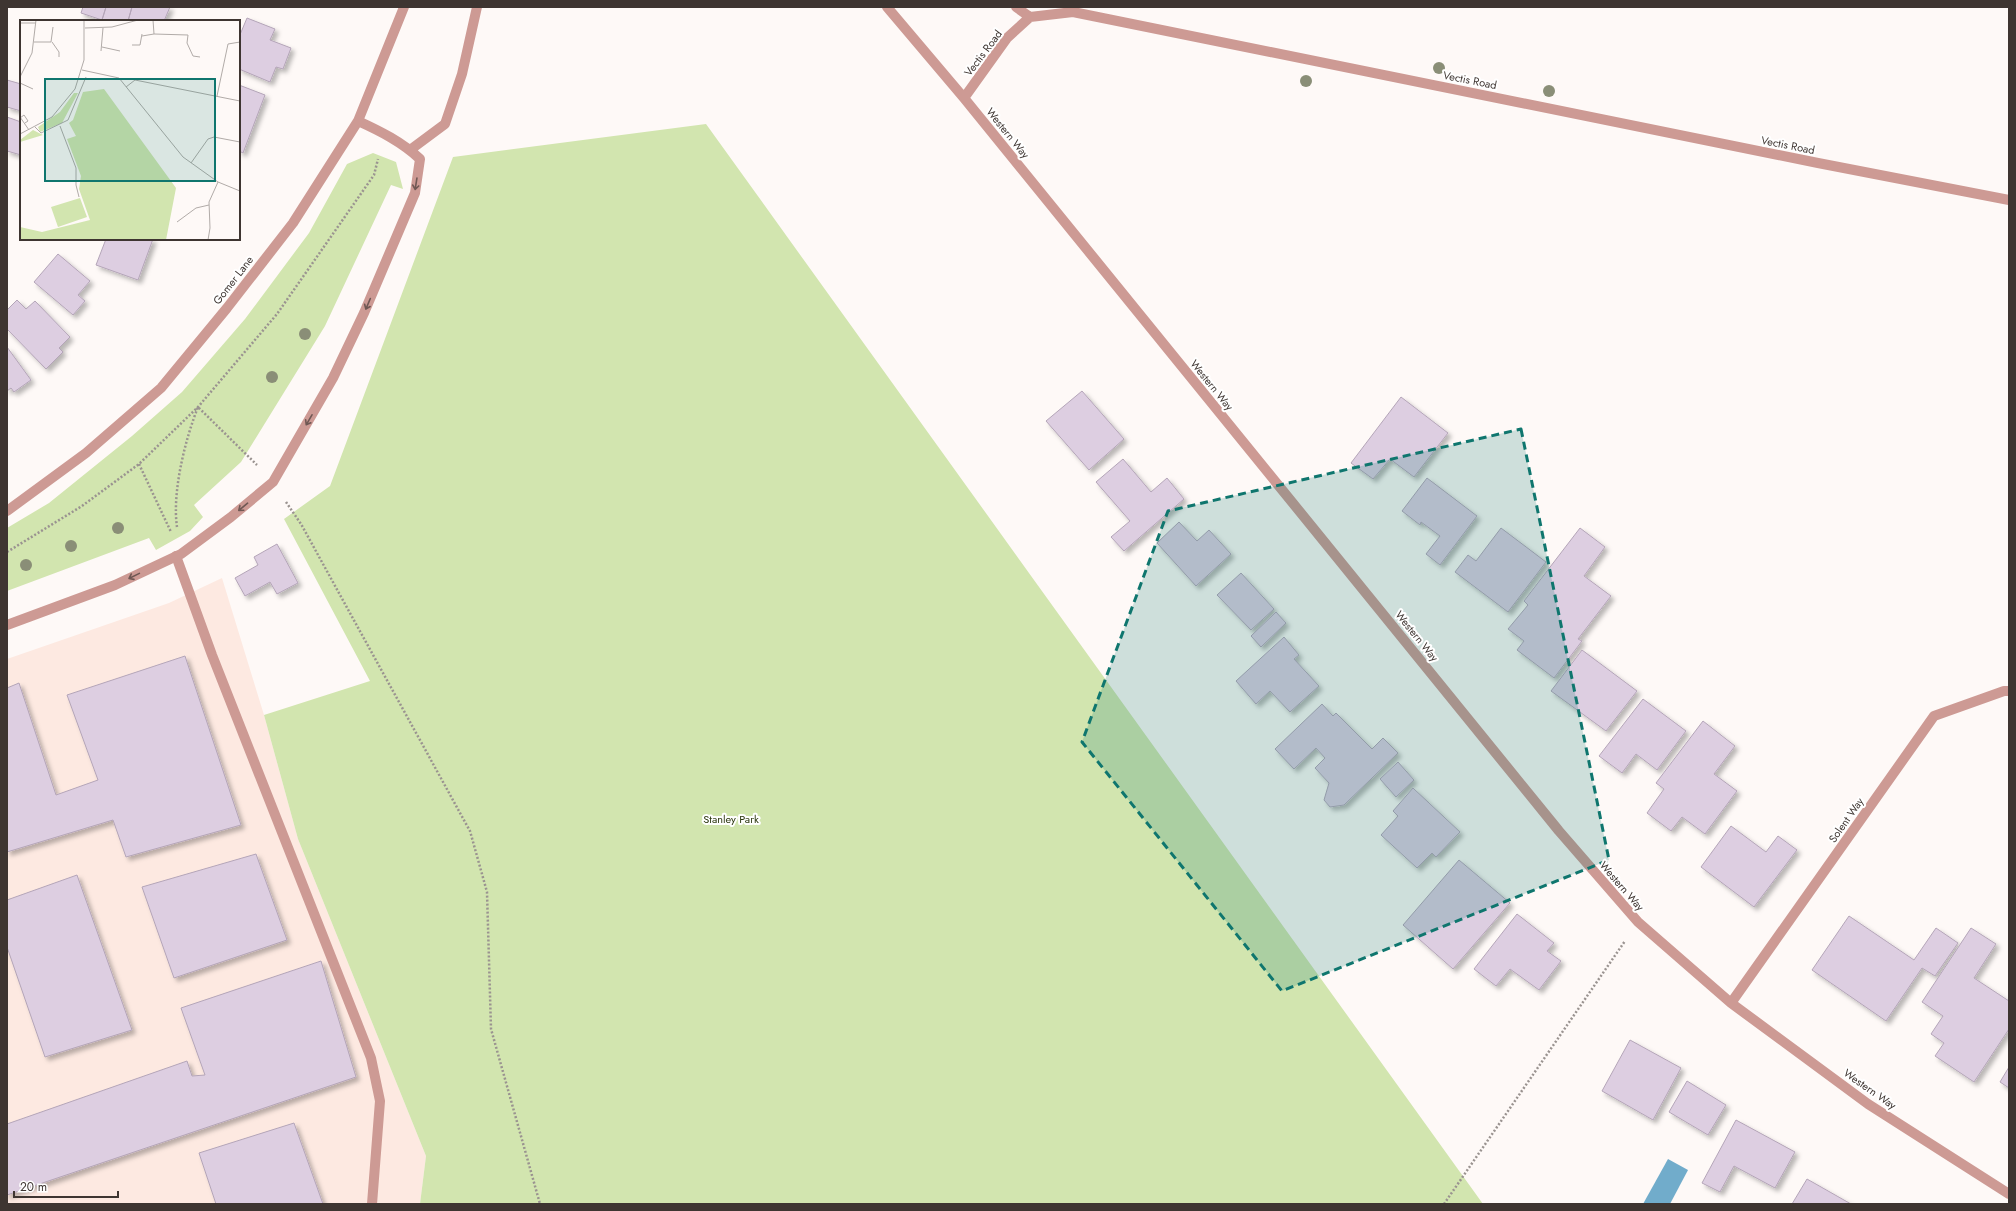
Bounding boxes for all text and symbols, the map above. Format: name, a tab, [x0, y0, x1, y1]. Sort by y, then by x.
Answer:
inset map	[20, 20, 240, 240]
street label: Vectis Road	[960, 27, 1006, 79]
street label: Vectis Road	[1442, 67, 1498, 93]
street label: Western Way	[983, 104, 1034, 162]
street label: Vectis Road	[1760, 132, 1816, 158]
one-way arrow	[412, 177, 420, 190]
street label: Gomer Lane	[209, 252, 257, 308]
one-way arrow	[363, 298, 371, 310]
street label: Western Way	[1187, 356, 1238, 414]
one-way arrow	[304, 414, 312, 426]
one-way arrow	[238, 502, 249, 511]
one-way arrow	[128, 573, 140, 580]
street label: Western Way	[1392, 607, 1443, 665]
street label: Solent Way	[1825, 794, 1868, 846]
park label: Stanley Park	[703, 811, 759, 827]
street label: Western Way	[1596, 858, 1648, 914]
street label: Western Way	[1840, 1065, 1900, 1113]
scale bar	[14, 1173, 118, 1199]
text: 20 m	[20, 1178, 47, 1196]

